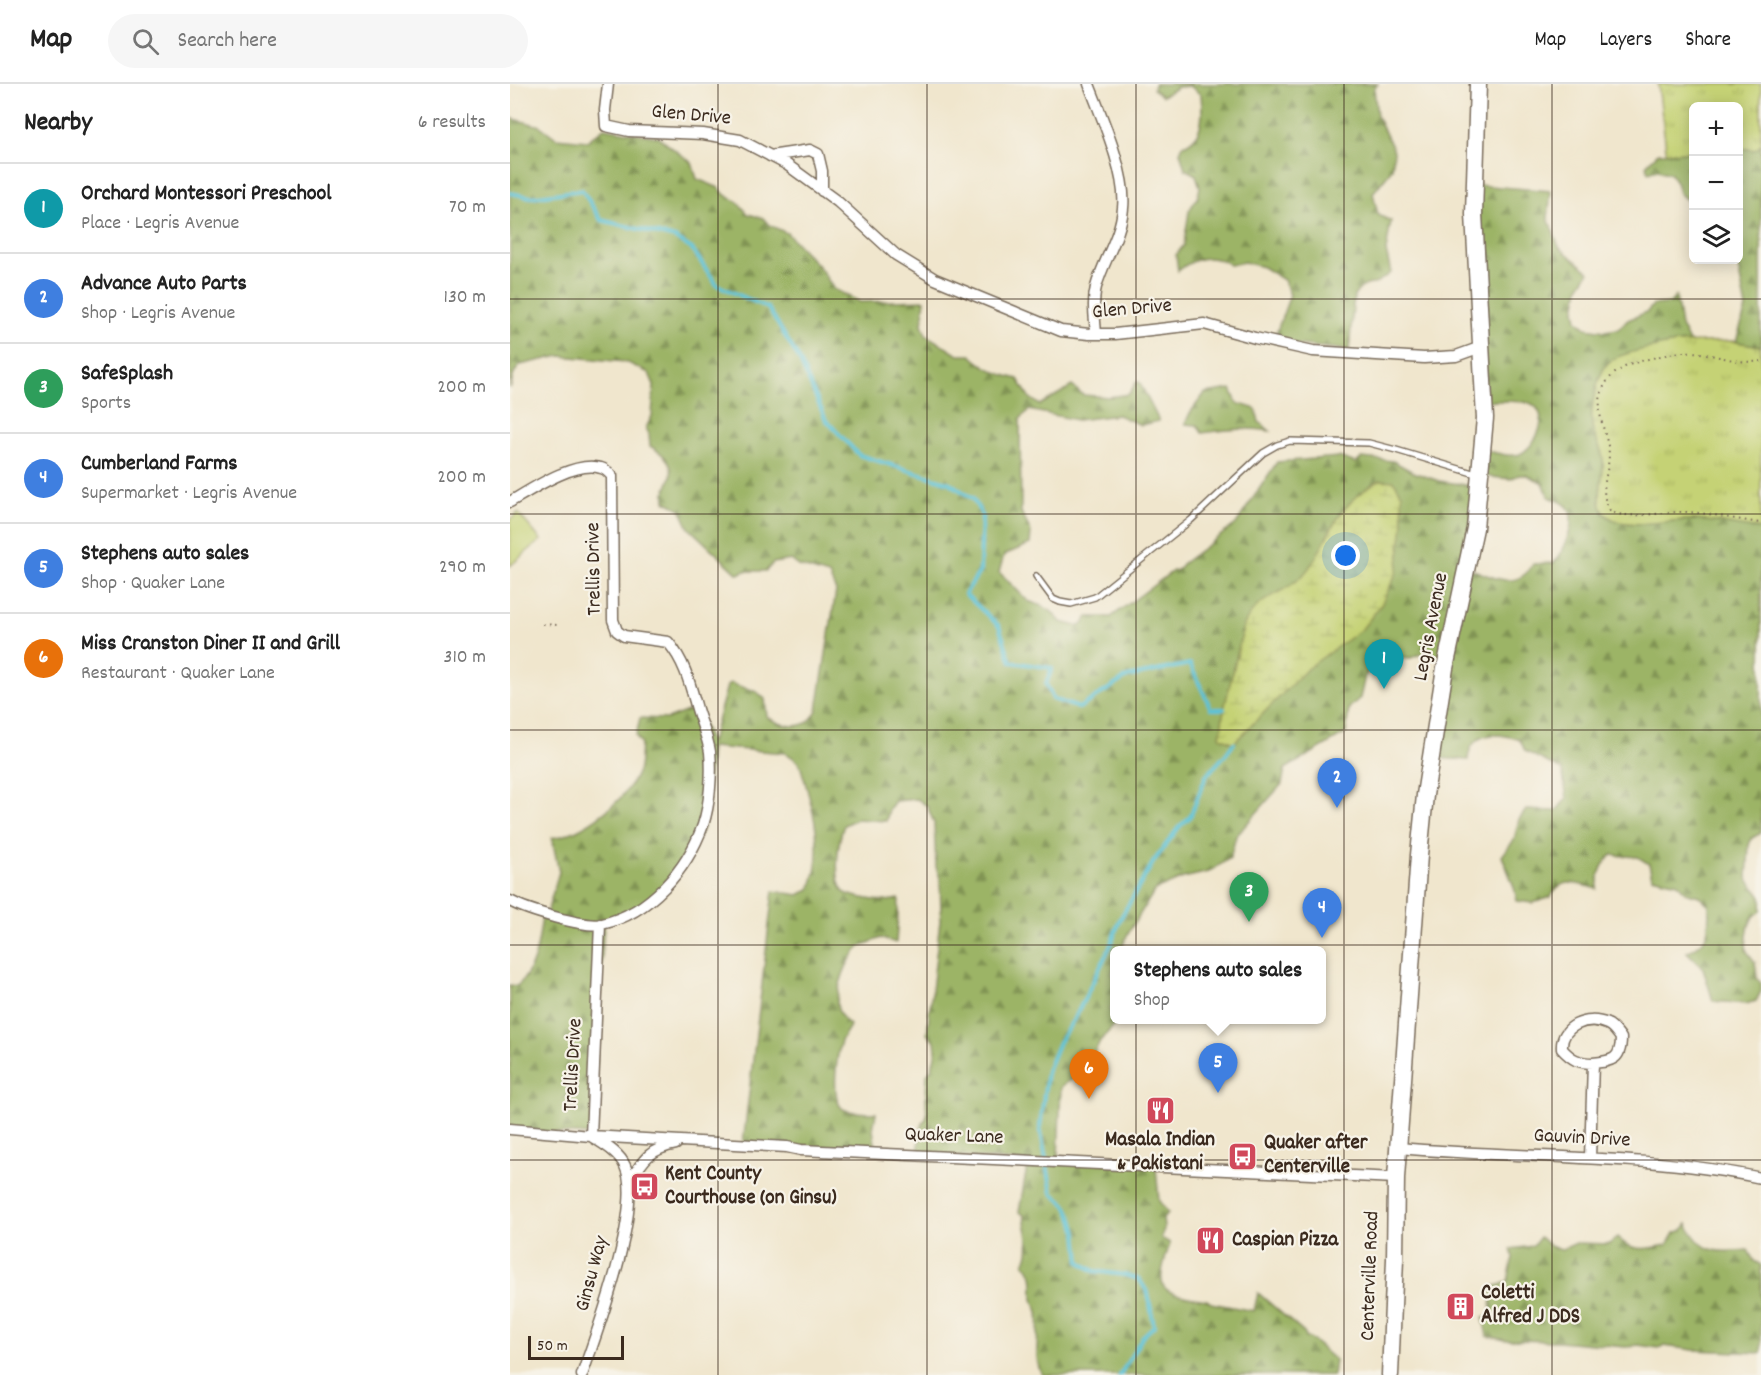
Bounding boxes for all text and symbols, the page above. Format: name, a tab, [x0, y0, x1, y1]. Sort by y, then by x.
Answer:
search box	[108, 14, 528, 68]
text: Map	[30, 21, 72, 61]
icon: search	[129, 25, 162, 58]
text: Search here	[177, 26, 277, 57]
text: Map	[1535, 26, 1566, 56]
text: Layers	[1599, 26, 1652, 56]
text: Share	[1685, 26, 1731, 56]
street label: Glen Drive	[650, 98, 732, 134]
map controls	[1689, 102, 1743, 264]
button: +	[1689, 102, 1743, 156]
text: Nearby	[24, 105, 92, 142]
text: 6 results	[418, 109, 486, 137]
button: −	[1689, 156, 1743, 210]
text: Orchard Montessori Preschool	[81, 179, 332, 210]
text: 1	[41, 194, 46, 222]
text: 70 m	[449, 194, 486, 222]
text: Place · Legris Avenue	[81, 210, 239, 238]
button: layers	[1689, 210, 1743, 264]
text: Advance Auto Parts	[81, 269, 247, 300]
text: 2	[39, 284, 48, 312]
text: 130 m	[444, 284, 486, 312]
street label: Glen Drive	[1091, 292, 1173, 328]
text: Shop · Legris Avenue	[81, 300, 235, 328]
text: SafeSplash	[81, 359, 173, 390]
text: 3	[39, 374, 48, 402]
text: 200 m	[437, 374, 486, 402]
text: Sports	[81, 390, 131, 418]
text: Cumberland Farms	[81, 449, 238, 480]
text: 4	[39, 464, 48, 492]
text: 200 m	[437, 464, 486, 492]
text: Supermarket · Legris Avenue	[81, 480, 297, 508]
street label: Trellis Drive	[579, 522, 611, 616]
text: Stephens auto sales	[81, 539, 249, 570]
your location	[1331, 541, 1360, 570]
text: 5	[39, 554, 48, 582]
text: 290 m	[439, 554, 486, 582]
text: Shop · Quaker Lane	[81, 570, 225, 598]
street label: Legris Avenue	[1407, 570, 1457, 684]
text: Miss Cranston Diner II and Grill	[81, 629, 340, 660]
pin: 1	[1364, 640, 1404, 689]
text: 6	[39, 644, 48, 672]
text: 310 m	[444, 644, 486, 672]
text: Restaurant · Quaker Lane	[81, 660, 275, 688]
pin: 2	[1318, 758, 1356, 808]
pin: 3	[1230, 872, 1268, 922]
pin: 4	[1302, 888, 1342, 938]
popup	[1110, 946, 1326, 1024]
text: Stephens auto sales	[1134, 956, 1302, 987]
text: Shop	[1134, 987, 1170, 1015]
street label: Trellis Drive	[557, 1018, 591, 1112]
pin: 5	[1198, 1044, 1238, 1093]
pin: 6	[1070, 1050, 1108, 1099]
restaurant icon: Masala Indian & Pakistani	[1144, 1094, 1176, 1126]
street label: Quaker Lane	[904, 1120, 1004, 1154]
street label: Gauvin Drive	[1533, 1121, 1631, 1157]
place label: Masala Indian & Pakistani	[1105, 1126, 1215, 1180]
place label: Quaker after Centerville	[1264, 1129, 1369, 1183]
bus stop icon: Quaker after Centerville	[1227, 1140, 1259, 1172]
place label: Kent County Courthouse (on Ginsu)	[665, 1160, 837, 1214]
bus stop icon: Kent County Courthouse (on Ginsu)	[628, 1171, 660, 1203]
street label: Centerville Road	[1354, 1211, 1388, 1341]
restaurant icon: Caspian Pizza	[1195, 1225, 1227, 1257]
place label: Caspian Pizza	[1232, 1226, 1339, 1256]
street label: Ginsu Way	[569, 1232, 618, 1315]
place label: Coletti Alfred J DDS	[1481, 1279, 1580, 1333]
building icon: Coletti Alfred J DDS	[1444, 1290, 1476, 1322]
scale bar	[528, 1333, 624, 1360]
text: 50 m	[537, 1335, 568, 1358]

